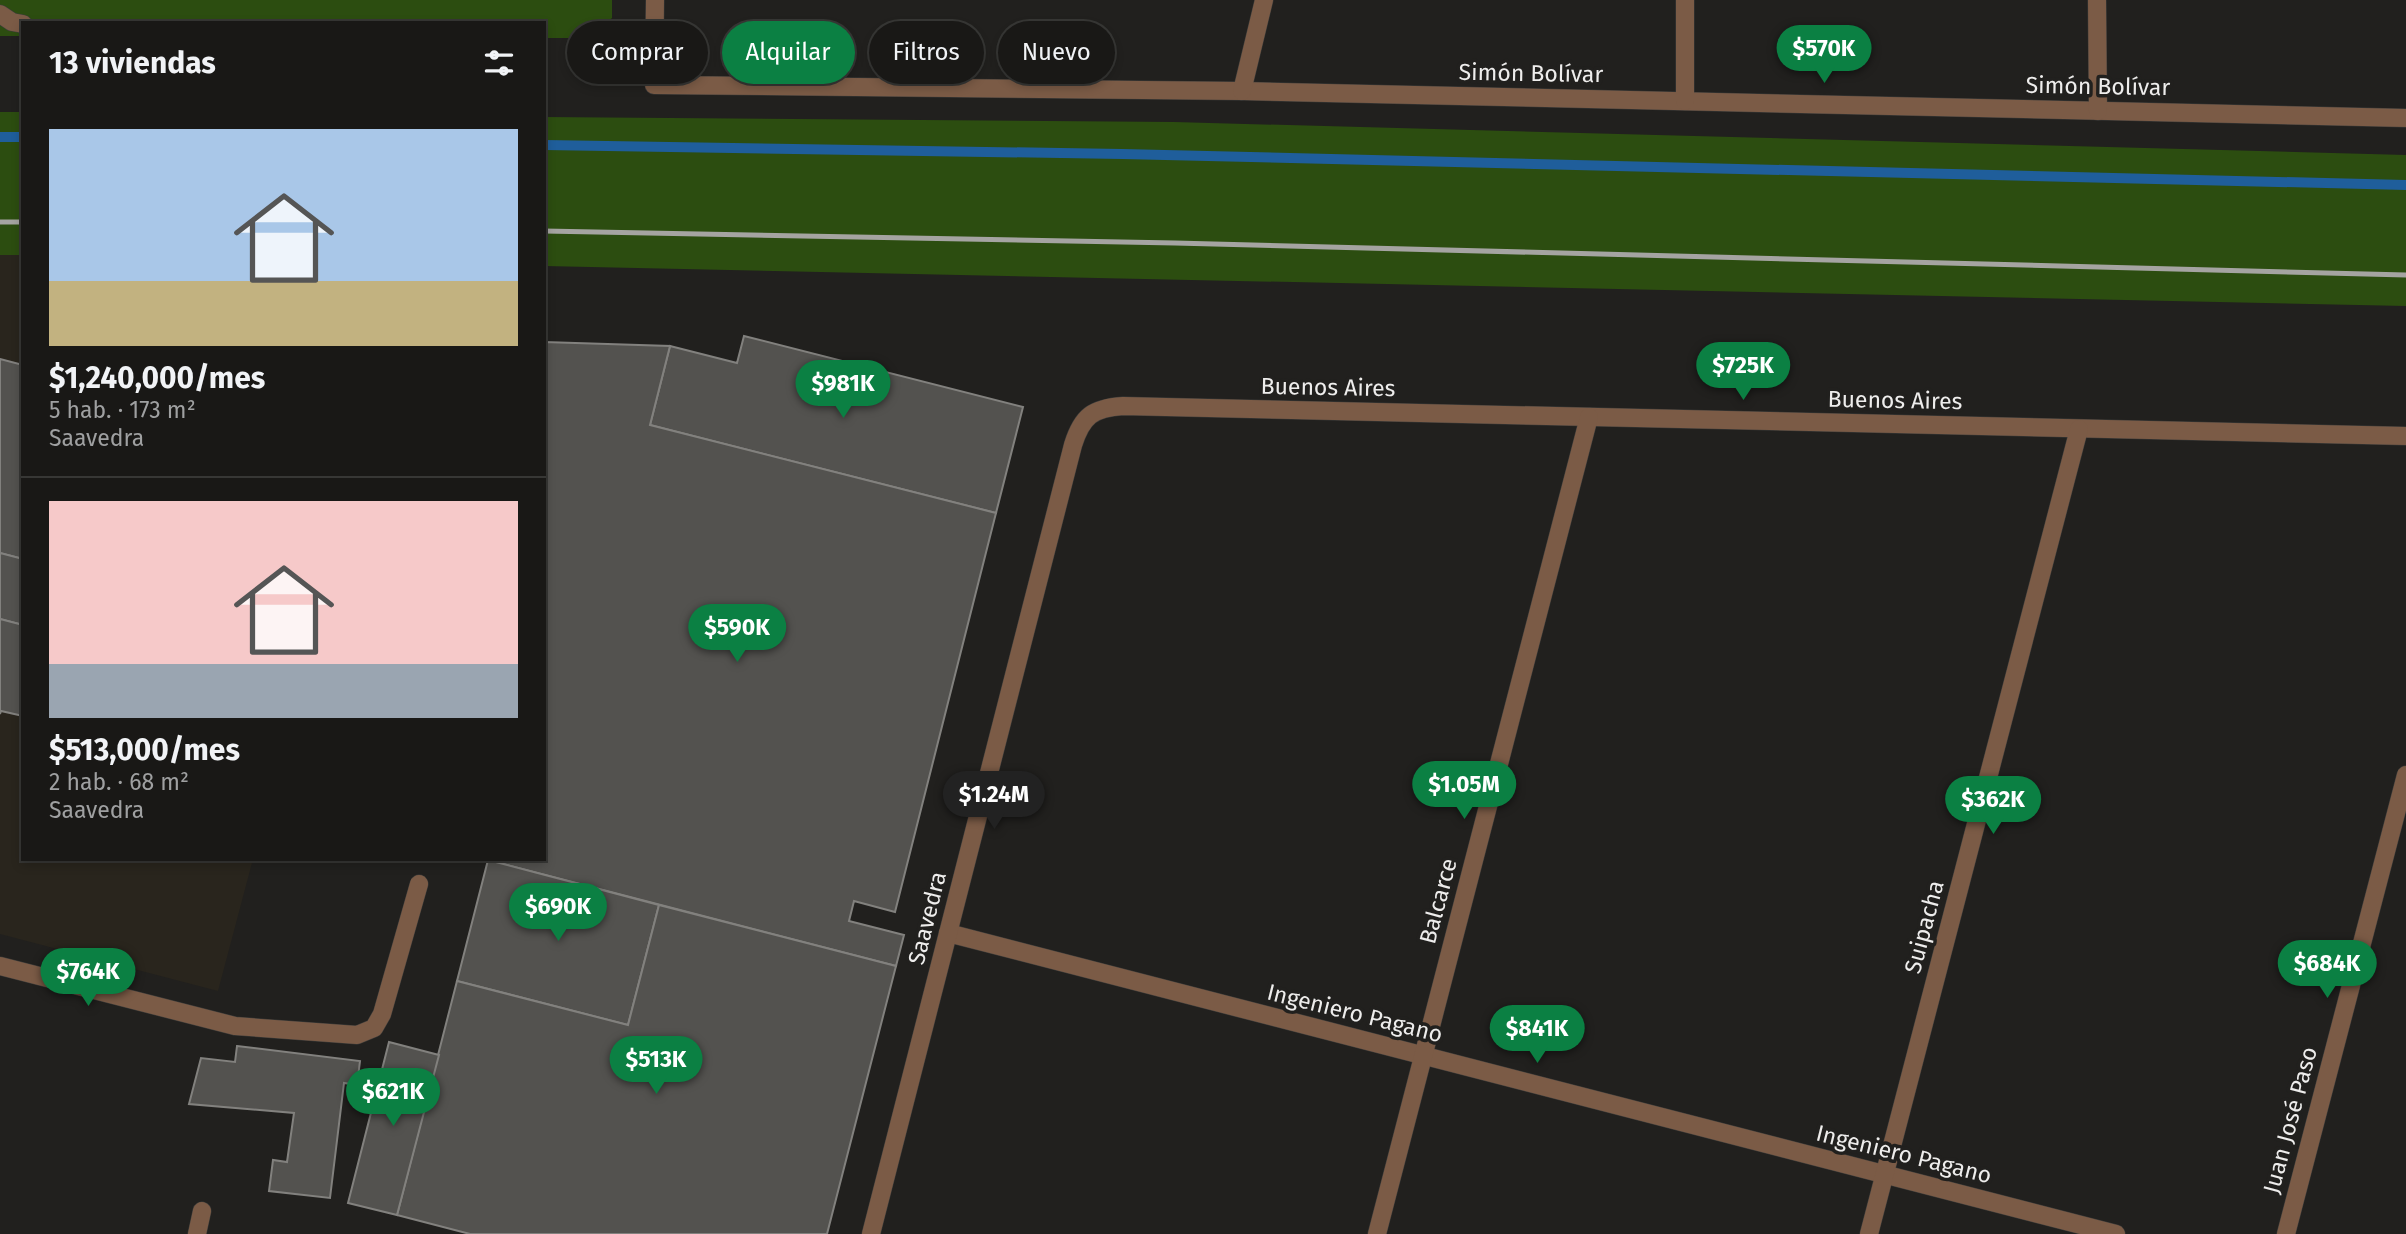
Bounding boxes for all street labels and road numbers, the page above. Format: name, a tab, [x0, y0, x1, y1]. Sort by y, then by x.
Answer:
street label: Simón Bolívar	[1458, 58, 1604, 88]
street label: Simón Bolívar	[2025, 71, 2171, 101]
street label: Buenos Aires	[1260, 372, 1396, 402]
street label: Buenos Aires	[1827, 385, 1963, 415]
street label: Balcarce	[1413, 855, 1463, 947]
street label: Saavedra	[902, 868, 952, 968]
street label: Suipacha	[1898, 877, 1950, 977]
street label: Ingeniero Pagano	[1264, 978, 1446, 1048]
street label: Juan José Paso	[2257, 1044, 2323, 1196]
street label: Ingeniero Pagano	[1813, 1119, 1995, 1189]

